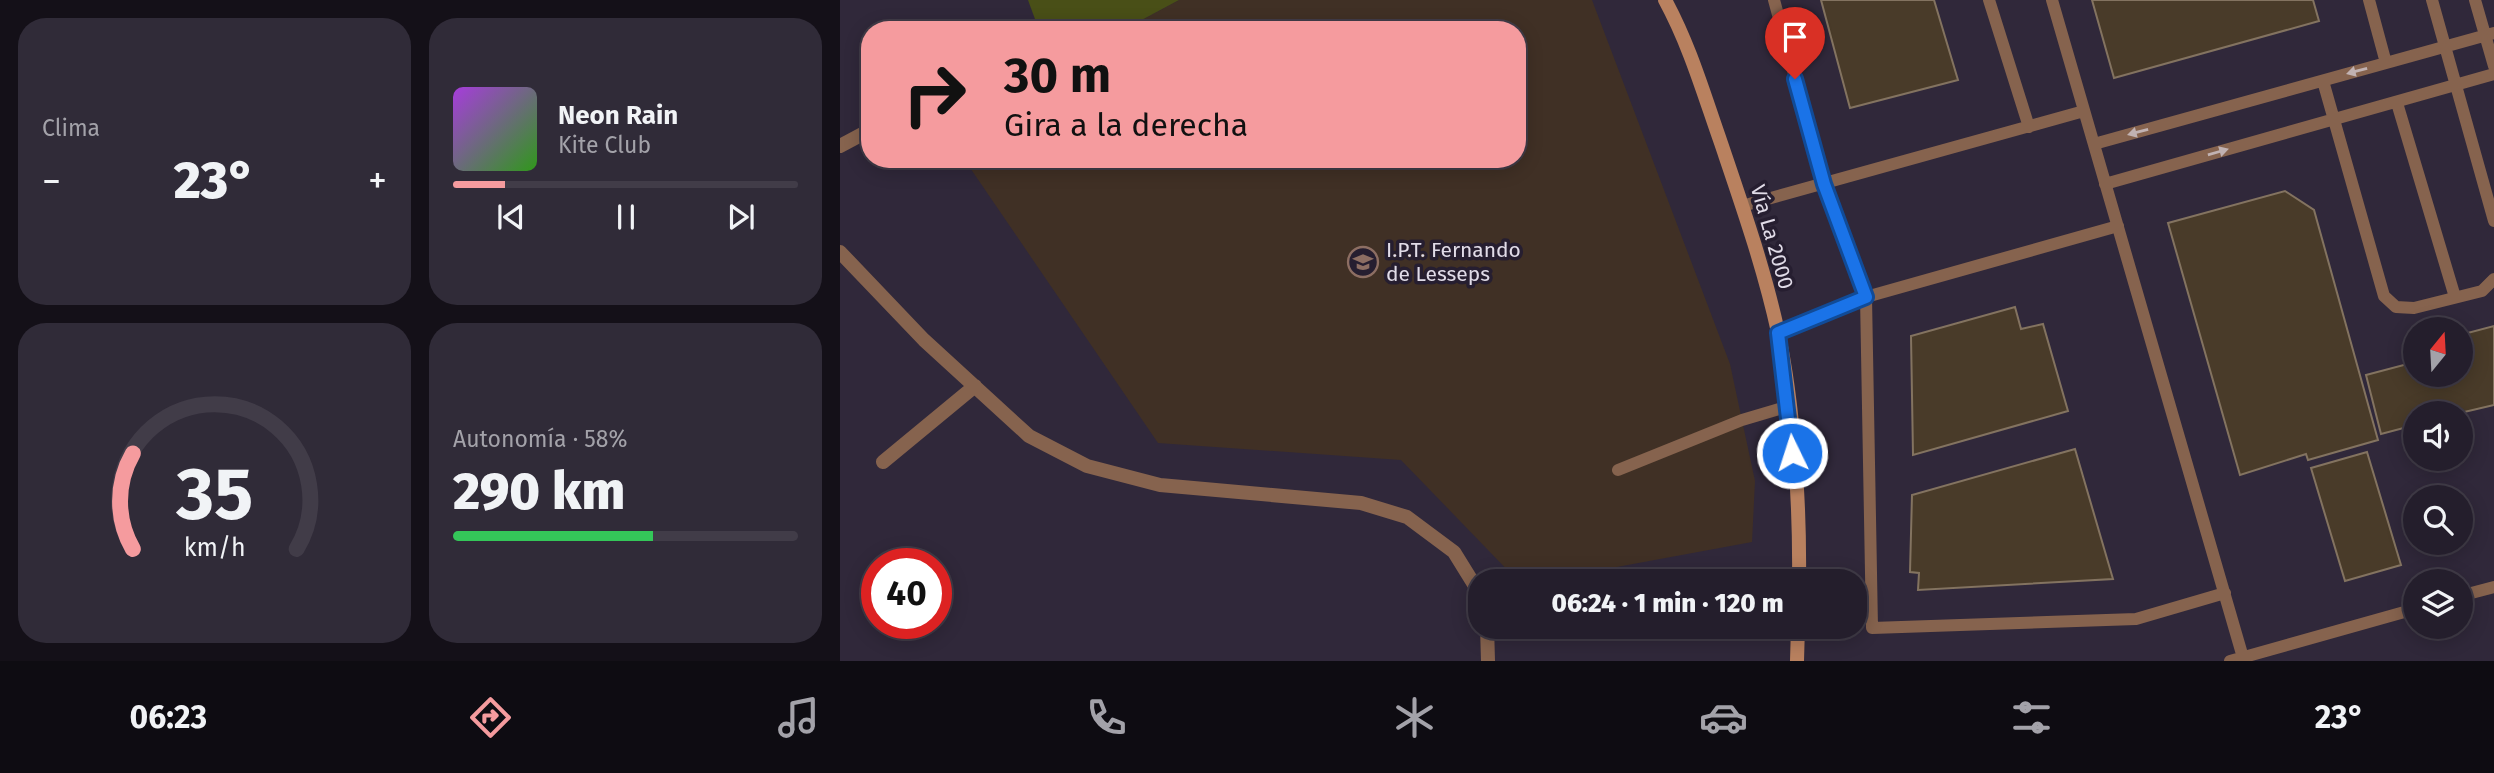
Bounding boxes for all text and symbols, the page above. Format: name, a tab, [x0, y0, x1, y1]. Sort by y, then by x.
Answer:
pin	[1765, 7, 1825, 79]
icon: arrive	[1776, 18, 1814, 56]
text: 30 m	[1004, 46, 1111, 105]
icon: right	[889, 49, 980, 140]
one-way arrow	[2347, 67, 2368, 77]
text: Neon Rain	[558, 100, 678, 131]
text: Gira a la derecha	[1004, 106, 1248, 144]
text: Clima	[42, 114, 100, 142]
one-way arrow	[2127, 127, 2148, 137]
text: Kite Club	[558, 131, 651, 159]
one-way arrow	[2208, 147, 2229, 157]
text: 23°	[174, 149, 255, 212]
text: −	[42, 158, 61, 204]
text: +	[368, 158, 387, 204]
street label: Vía La 2000	[1745, 182, 1799, 292]
icon: previous	[492, 198, 530, 236]
icon: pause	[607, 198, 645, 236]
icon: next	[722, 198, 760, 236]
place label: I.P.T. Fernando de Lesseps	[1386, 237, 1521, 287]
school or university icon: I.P.T. Fernando de Lesseps	[1346, 245, 1380, 279]
north arrow	[2403, 317, 2473, 387]
map controls	[2403, 317, 2473, 639]
button: sound	[2403, 401, 2473, 471]
position arrow	[1755, 416, 1829, 490]
text: Autonomía · 58%	[453, 425, 627, 453]
text: 35	[175, 451, 253, 538]
text: 290 km	[453, 460, 625, 523]
button: search	[2403, 485, 2473, 555]
text: km/h	[184, 533, 245, 563]
speed limit sign: 40	[861, 548, 952, 639]
button: layers	[2403, 569, 2473, 639]
text: 06:24 · 1 min · 120 m	[1551, 588, 1784, 619]
icon: directions	[466, 693, 515, 742]
icon: music	[774, 693, 823, 742]
icon: phone	[1082, 693, 1131, 742]
icon: climate	[1390, 693, 1439, 742]
icon: car	[1699, 693, 1748, 742]
icon: filters	[2007, 693, 2056, 742]
text: 06:23	[130, 698, 207, 736]
text: 23°	[2315, 698, 2364, 736]

